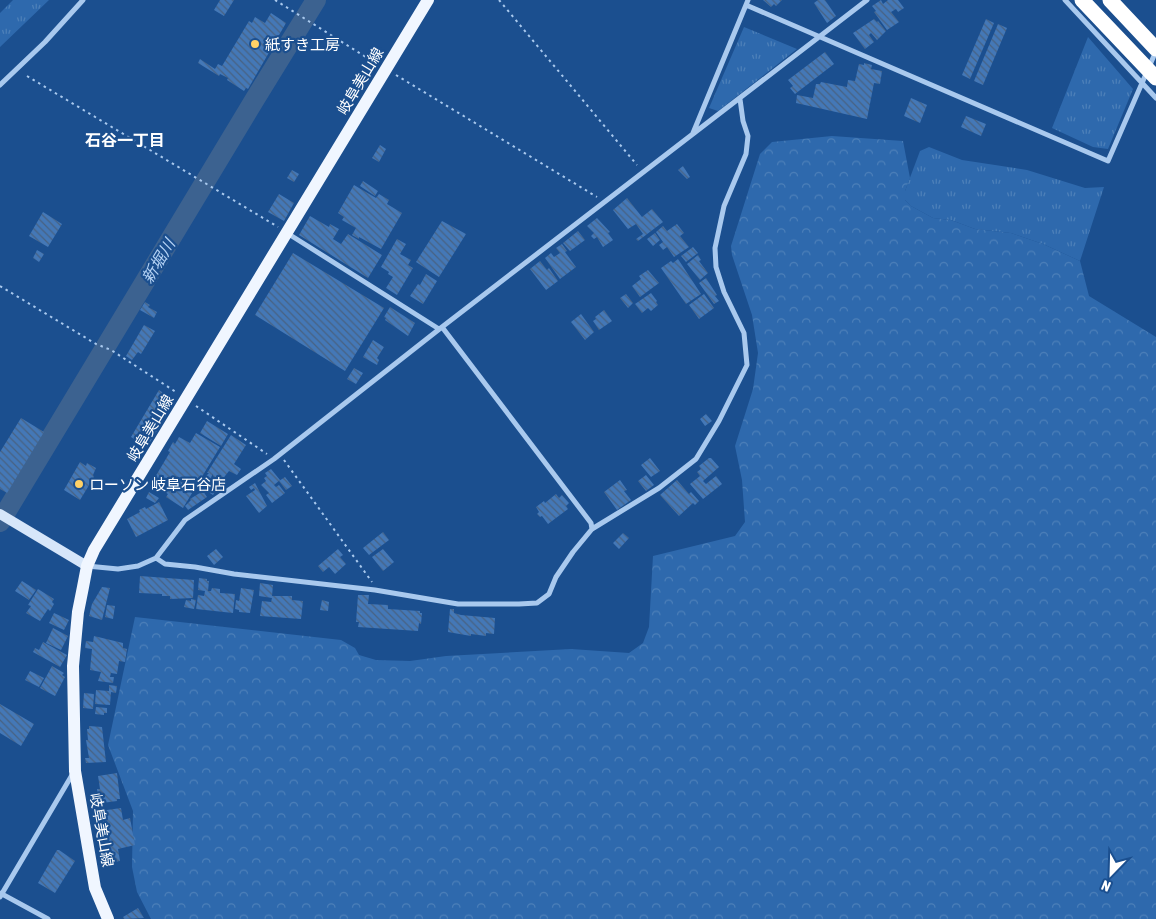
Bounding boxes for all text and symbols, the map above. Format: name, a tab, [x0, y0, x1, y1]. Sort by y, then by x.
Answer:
place label: 紙すき工房	[265, 36, 340, 53]
marker: 紙すき工房	[249, 38, 261, 50]
street label: 岐阜美山線	[333, 44, 387, 118]
district label: 石谷一丁目	[85, 131, 165, 149]
water label: 新堀川	[138, 234, 179, 286]
street label: 岐阜美山線	[123, 391, 177, 465]
place label: ローソン 岐阜石谷店	[89, 476, 226, 493]
marker: ローソン 岐阜石谷店	[73, 478, 85, 490]
street label: 岐阜美山線	[87, 792, 117, 868]
north arrow	[1086, 849, 1136, 899]
text: N	[1099, 877, 1113, 895]

